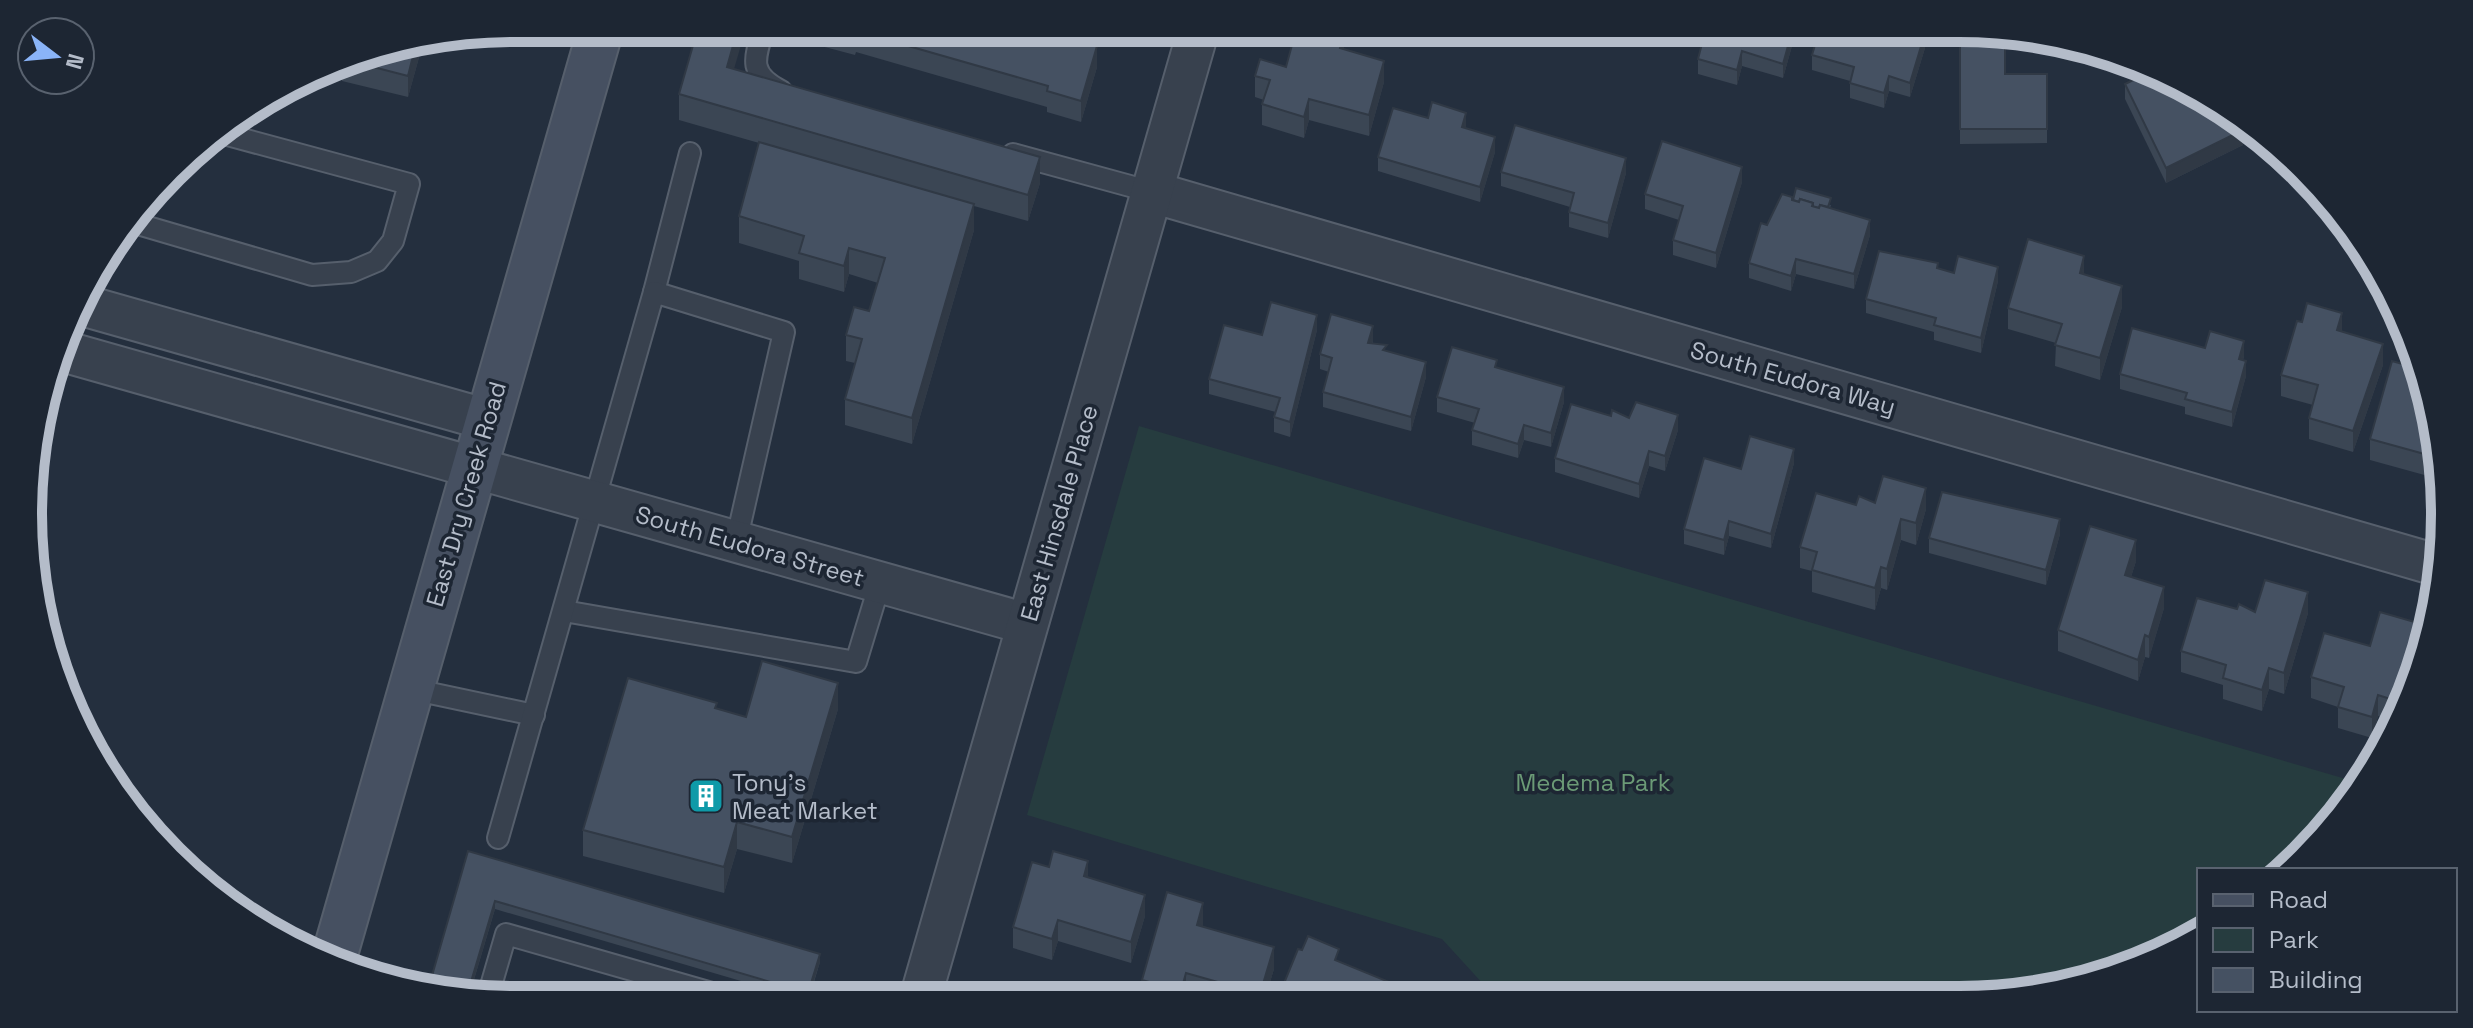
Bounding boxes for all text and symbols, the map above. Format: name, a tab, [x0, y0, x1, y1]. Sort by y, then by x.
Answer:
north arrow	[16, 16, 96, 96]
text: N	[60, 51, 91, 72]
street label: South Eudora Way	[1687, 334, 1899, 422]
street label: East Dry Creek Road	[419, 378, 513, 610]
street label: East Hinsdale Place	[1013, 401, 1105, 625]
street label: South Eudora Street	[632, 498, 868, 594]
place label: Tony's Meat Market	[732, 767, 878, 826]
park label: Medema Park	[1515, 767, 1671, 798]
building icon: Tony's Meat Market	[687, 777, 725, 815]
legend	[2197, 868, 2457, 1012]
text: Road	[2269, 884, 2328, 915]
text: Park	[2269, 924, 2319, 955]
text: Building	[2269, 964, 2363, 995]

